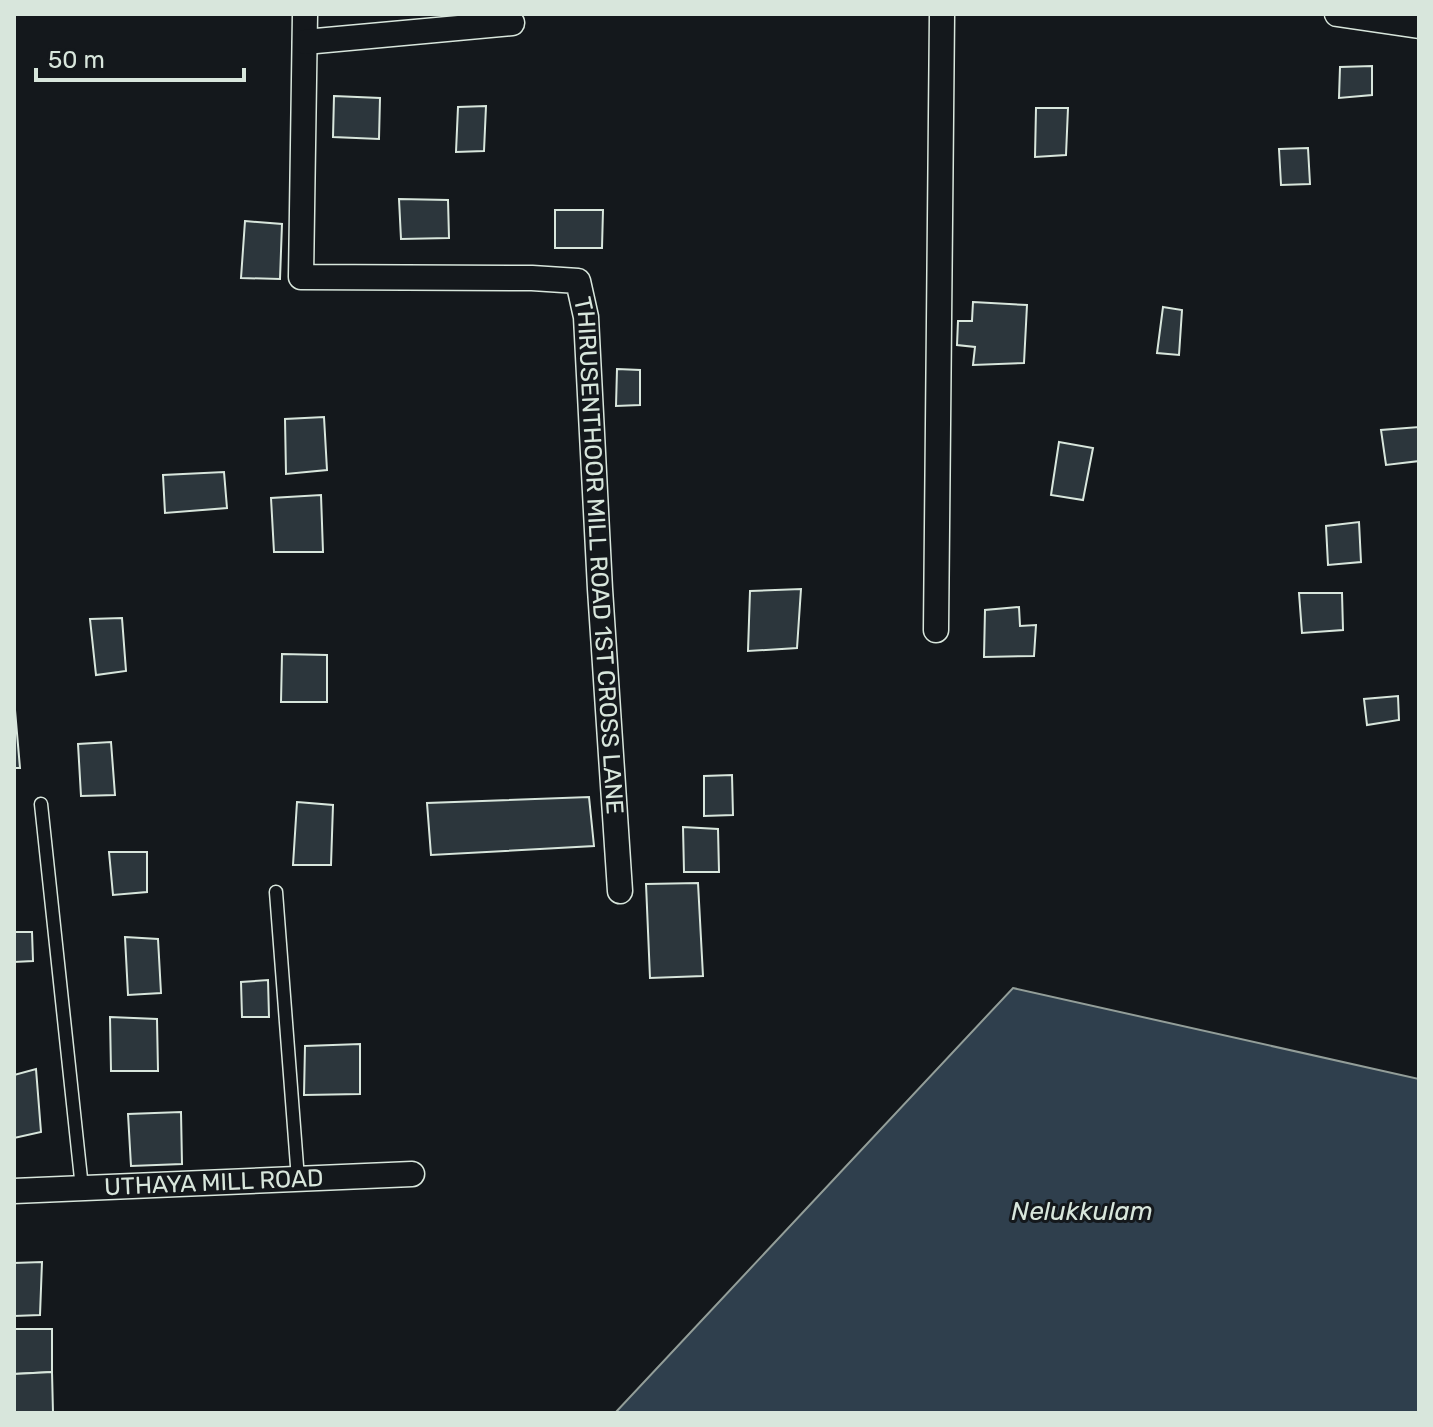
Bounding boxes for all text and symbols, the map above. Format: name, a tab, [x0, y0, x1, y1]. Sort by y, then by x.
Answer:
scale bar	[36, 32, 244, 82]
text: 50 m	[48, 46, 105, 74]
street label: THIRUSENTHOOR MILL ROAD 1ST CROSS LANE	[568, 294, 629, 815]
street label: UTHAYA MILL ROAD	[104, 1164, 324, 1201]
water label: Nelukkulam	[1011, 1196, 1153, 1227]

